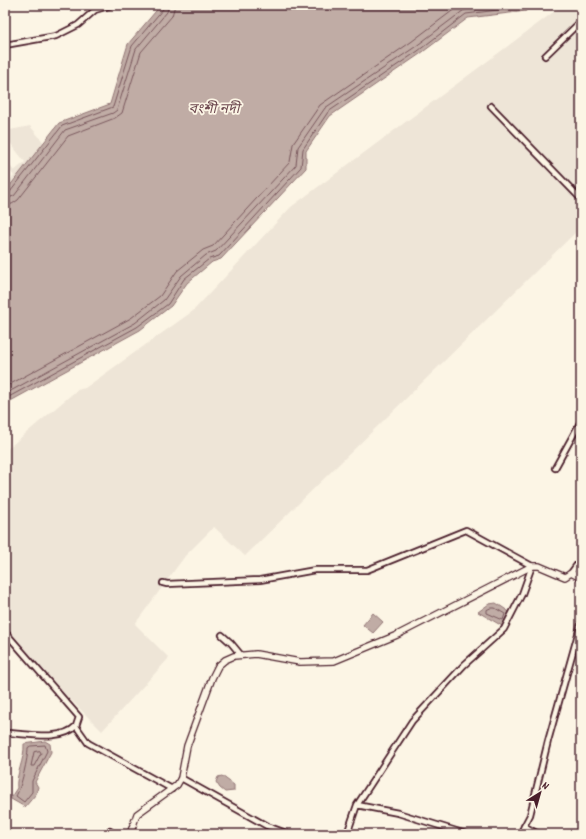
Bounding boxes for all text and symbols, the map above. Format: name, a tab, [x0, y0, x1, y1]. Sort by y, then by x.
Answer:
water label: বংশী নদী	[189, 100, 243, 120]
north arrow	[520, 773, 560, 813]
text: N	[538, 779, 552, 795]

